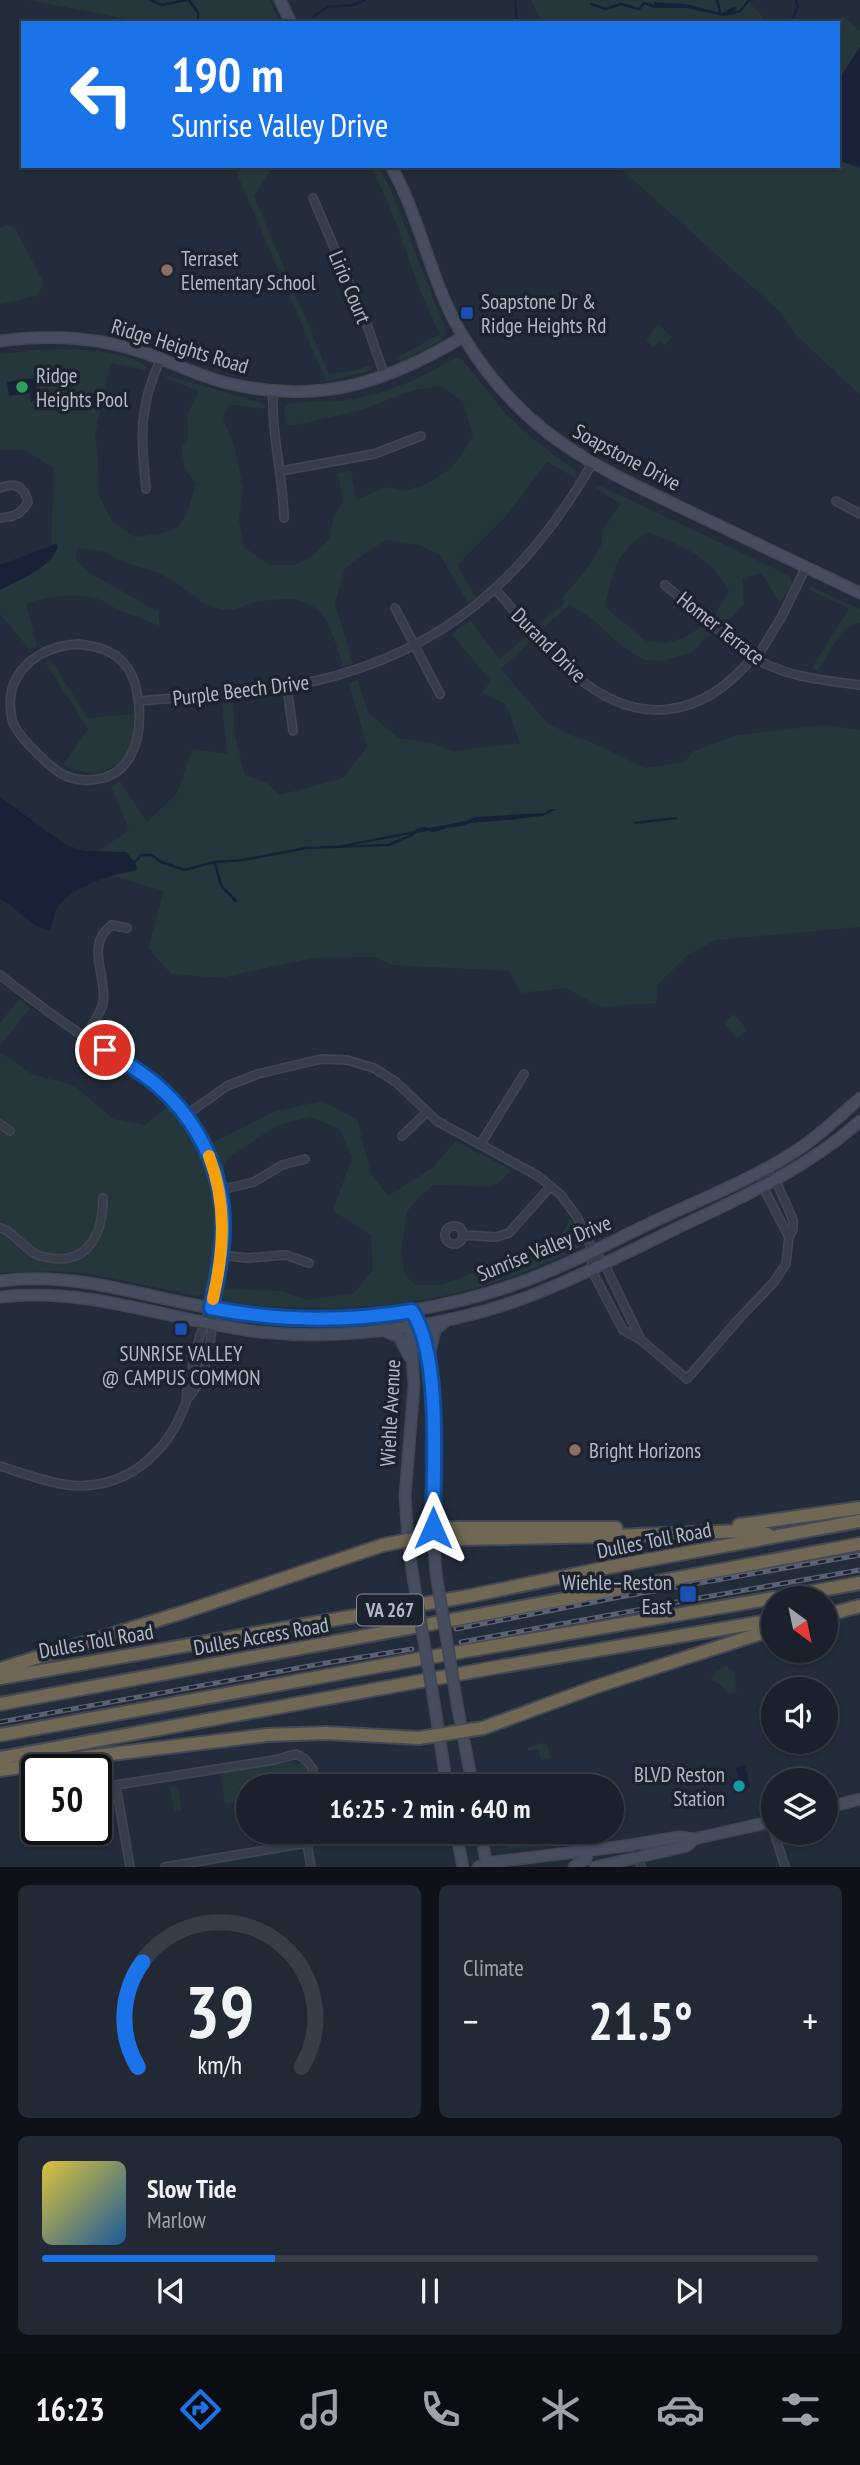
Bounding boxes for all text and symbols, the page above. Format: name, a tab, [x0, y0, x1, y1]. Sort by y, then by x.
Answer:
text: 190 m	[171, 42, 284, 106]
icon: left	[56, 49, 147, 140]
text: Sunrise Valley Drive	[171, 104, 388, 146]
place label: Terraset Elementary School	[181, 245, 316, 296]
street label: Lirio Court	[323, 247, 377, 328]
marker: Terraset Elementary School	[159, 262, 175, 278]
place label: Soapstone Dr & Ridge Heights Rd	[481, 288, 606, 339]
marker: Soapstone Dr & Ridge Heights Rd	[459, 305, 475, 321]
street label: Ridge Heights Road	[108, 312, 252, 380]
place label: Ridge Heights Pool	[36, 362, 128, 413]
marker: Ridge Heights Pool	[14, 379, 30, 395]
street label: Soapstone Drive	[569, 417, 685, 497]
street label: Homer Terrace	[672, 585, 770, 671]
street label: Durand Drive	[506, 602, 592, 688]
street label: Purple Beech Drive	[171, 668, 311, 712]
pin	[75, 1020, 135, 1080]
icon: arrive	[86, 1031, 124, 1069]
street label: Sunrise Valley Drive	[473, 1209, 615, 1287]
marker: SUNRISE VALLEY @ CAMPUS COMMON	[173, 1321, 189, 1337]
place label: SUNRISE VALLEY @ CAMPUS COMMON	[102, 1340, 260, 1391]
street label: Wiehle Avenue	[374, 1359, 406, 1467]
place label: Bright Horizons	[589, 1437, 701, 1464]
marker: Bright Horizons	[567, 1442, 583, 1458]
position arrow	[396, 1491, 470, 1565]
street label: Dulles Toll Road	[595, 1516, 713, 1564]
place label: Wiehle–Reston East	[562, 1569, 672, 1620]
marker: Wiehle–Reston East	[678, 1584, 698, 1604]
north arrow	[761, 1586, 838, 1662]
map controls	[761, 1586, 838, 1845]
road number: VA 267	[357, 1594, 423, 1626]
street label: Dulles Access Road	[191, 1611, 331, 1661]
street label: Dulles Toll Road	[37, 1618, 155, 1664]
button: sound	[761, 1677, 838, 1754]
speed limit sign: 50	[21, 1754, 112, 1845]
place label: BLVD Reston Station	[634, 1761, 725, 1812]
button: layers	[761, 1768, 838, 1845]
marker: BLVD Reston Station	[731, 1778, 747, 1794]
text: 16:25 · 2 min · 640 m	[330, 1792, 530, 1825]
text: Climate	[463, 1953, 524, 1982]
text: 39	[185, 1964, 254, 2058]
text: 21.5°	[588, 1987, 693, 2054]
text: −	[463, 1996, 479, 2045]
text: +	[802, 1996, 818, 2045]
text: km/h	[197, 2049, 242, 2081]
text: Slow Tide	[147, 2172, 237, 2205]
text: Marlow	[147, 2205, 206, 2234]
icon: previous	[152, 2272, 190, 2310]
icon: pause	[411, 2272, 449, 2310]
icon: next	[670, 2272, 708, 2310]
icon: directions	[176, 2385, 225, 2434]
icon: music	[296, 2385, 345, 2434]
icon: phone	[416, 2385, 465, 2434]
icon: climate	[536, 2385, 585, 2434]
icon: car	[656, 2385, 705, 2434]
icon: filters	[776, 2385, 825, 2434]
text: 16:23	[35, 2388, 105, 2430]

